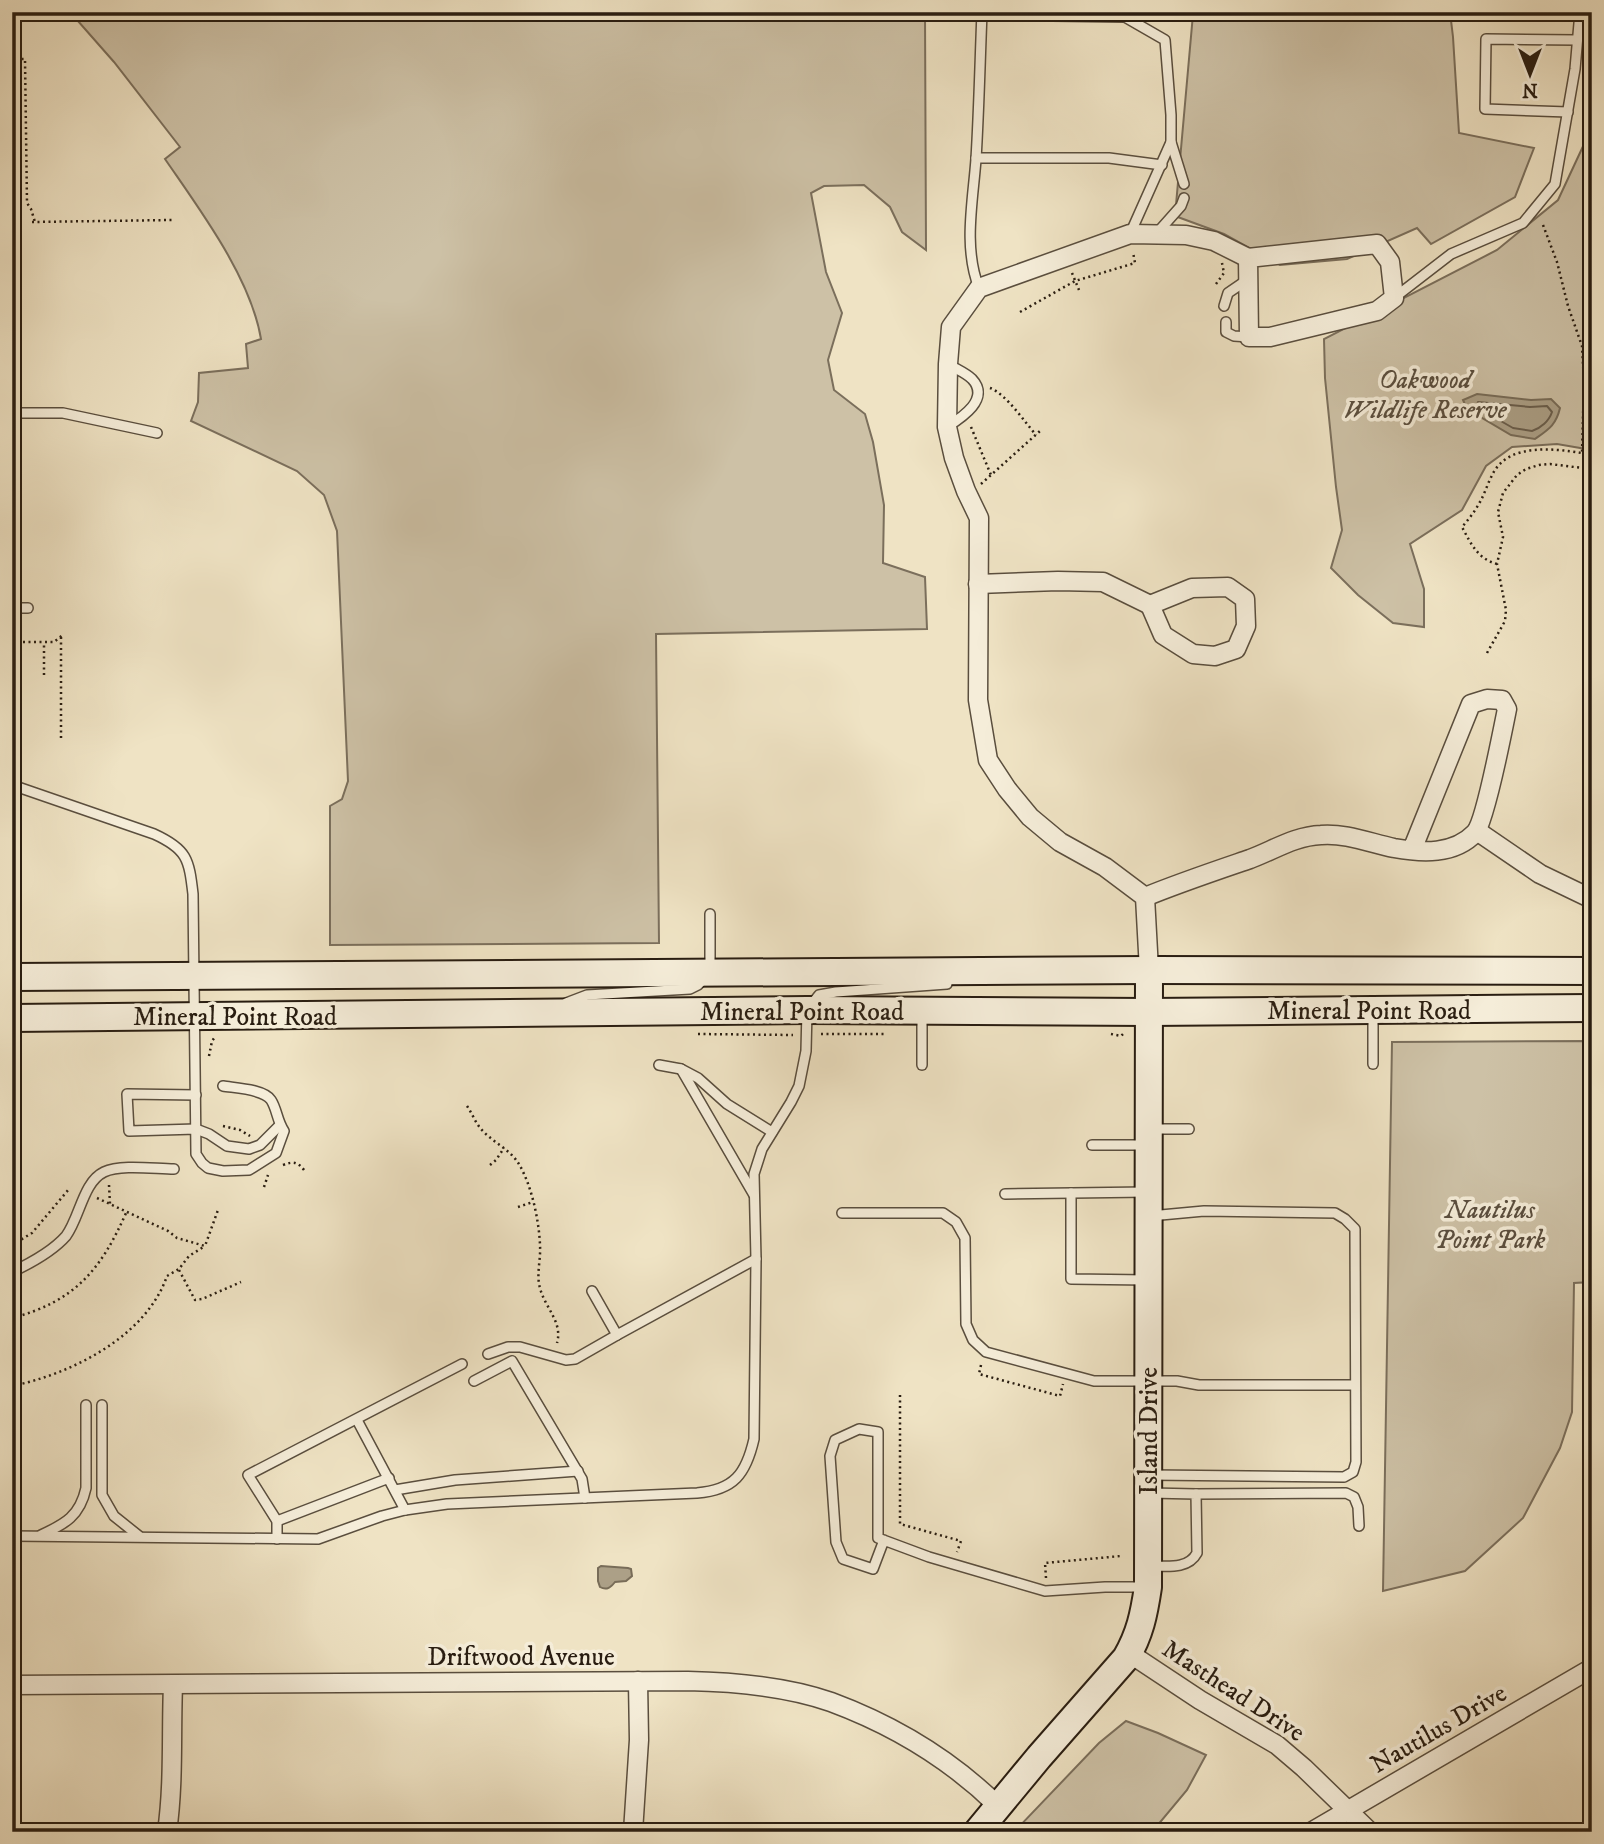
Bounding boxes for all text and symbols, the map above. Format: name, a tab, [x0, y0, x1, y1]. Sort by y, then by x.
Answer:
north arrow	[1496, 38, 1566, 108]
text: N	[1522, 78, 1538, 101]
park label: Oakwood Wildlife Reserve	[1343, 364, 1508, 427]
street label: Mineral Point Road	[1267, 995, 1471, 1028]
street label: Mineral Point Road	[700, 996, 904, 1029]
street label: Mineral Point Road	[133, 1001, 337, 1034]
park label: Nautilus Point Park	[1435, 1194, 1546, 1257]
street label: Island Drive	[1133, 1367, 1166, 1495]
street label: Masthead Drive	[1156, 1633, 1311, 1750]
street label: Driftwood Avenue	[427, 1641, 615, 1674]
street label: Nautilus Drive	[1365, 1677, 1513, 1782]

